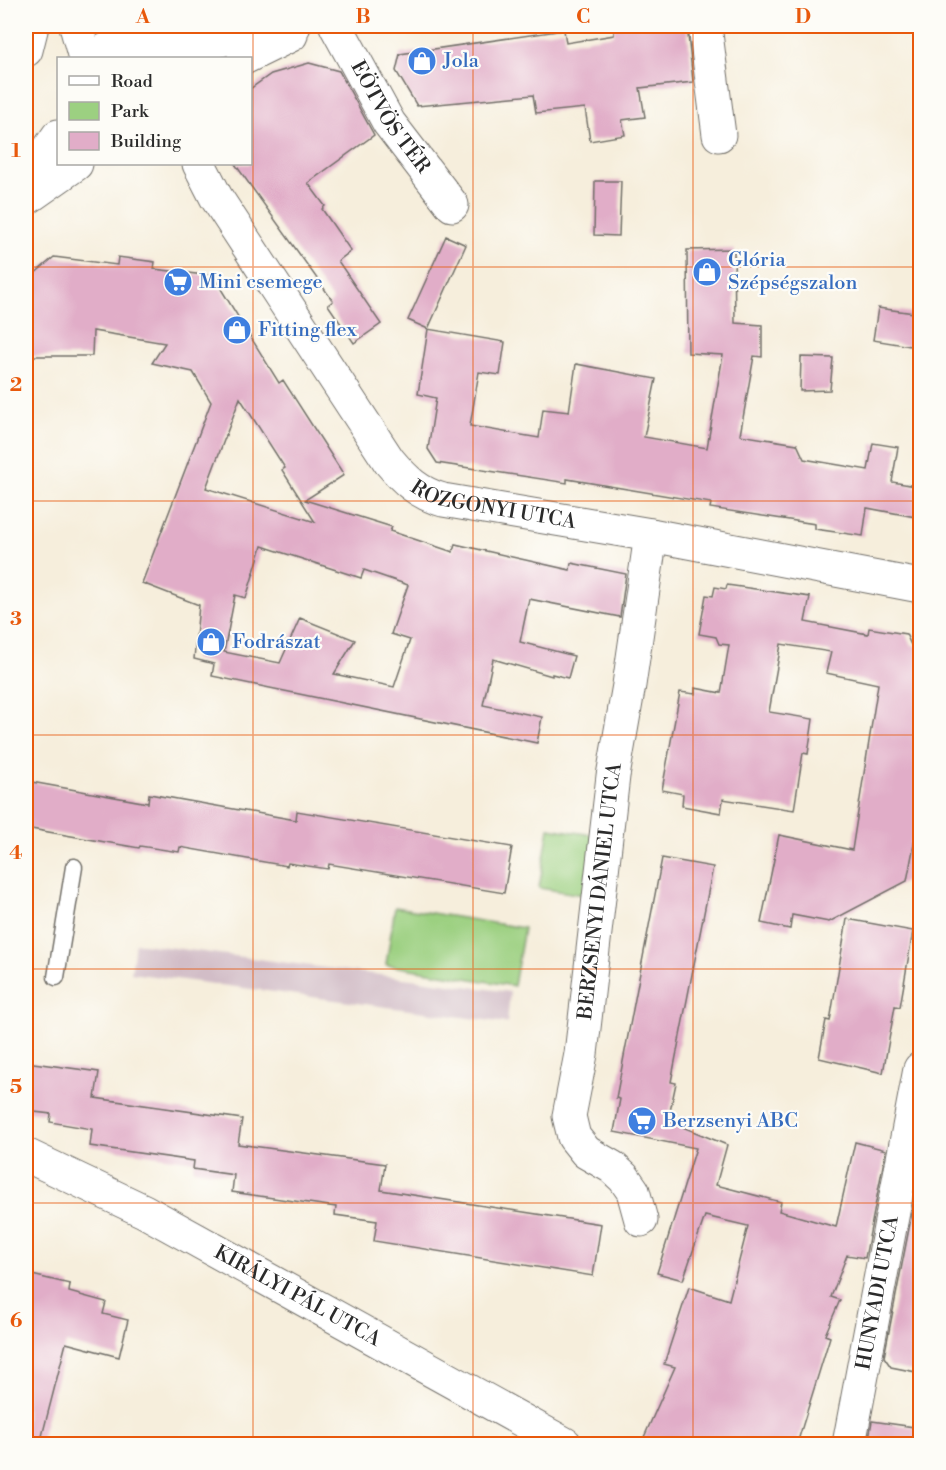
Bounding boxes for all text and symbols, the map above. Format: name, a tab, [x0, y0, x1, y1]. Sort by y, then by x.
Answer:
text: A	[135, 5, 151, 30]
text: B	[355, 5, 371, 30]
text: C	[576, 5, 590, 30]
text: D	[795, 5, 811, 30]
shop icon: Jola	[406, 45, 438, 77]
place label: Jola	[442, 49, 480, 74]
street label: EÖTVÖS TÉR	[345, 56, 436, 179]
legend	[57, 57, 252, 165]
text: Road	[111, 70, 154, 93]
text: Park	[111, 100, 150, 123]
text: Building	[110, 130, 182, 153]
text: 1	[11, 139, 21, 164]
place label: Glória Szépségszalon	[728, 248, 858, 296]
shop icon: Glória Szépségszalon	[691, 256, 723, 288]
supermarket icon: Mini csemege	[162, 266, 194, 298]
place label: Mini csemege	[199, 270, 323, 295]
shop icon: Fitting flex	[221, 314, 253, 346]
place label: Fitting flex	[258, 318, 357, 343]
text: 2	[10, 373, 22, 398]
street label: ROZGONYI UTCA	[406, 475, 579, 535]
text: 3	[10, 607, 22, 632]
shop icon: Fodrászat	[195, 626, 227, 658]
place label: Fodrászat	[232, 630, 321, 655]
street label: BERZSENYI DÁNIEL UTCA	[572, 759, 628, 1022]
text: 4	[9, 841, 23, 866]
text: 5	[10, 1075, 22, 1100]
supermarket icon: Berzsenyi ABC	[626, 1105, 658, 1137]
place label: Berzsenyi ABC	[662, 1109, 798, 1134]
street label: HUNYADI UTCA	[851, 1212, 905, 1372]
street label: KIRÁLYI PÁL UTCA	[210, 1240, 386, 1353]
text: 6	[10, 1309, 23, 1334]

